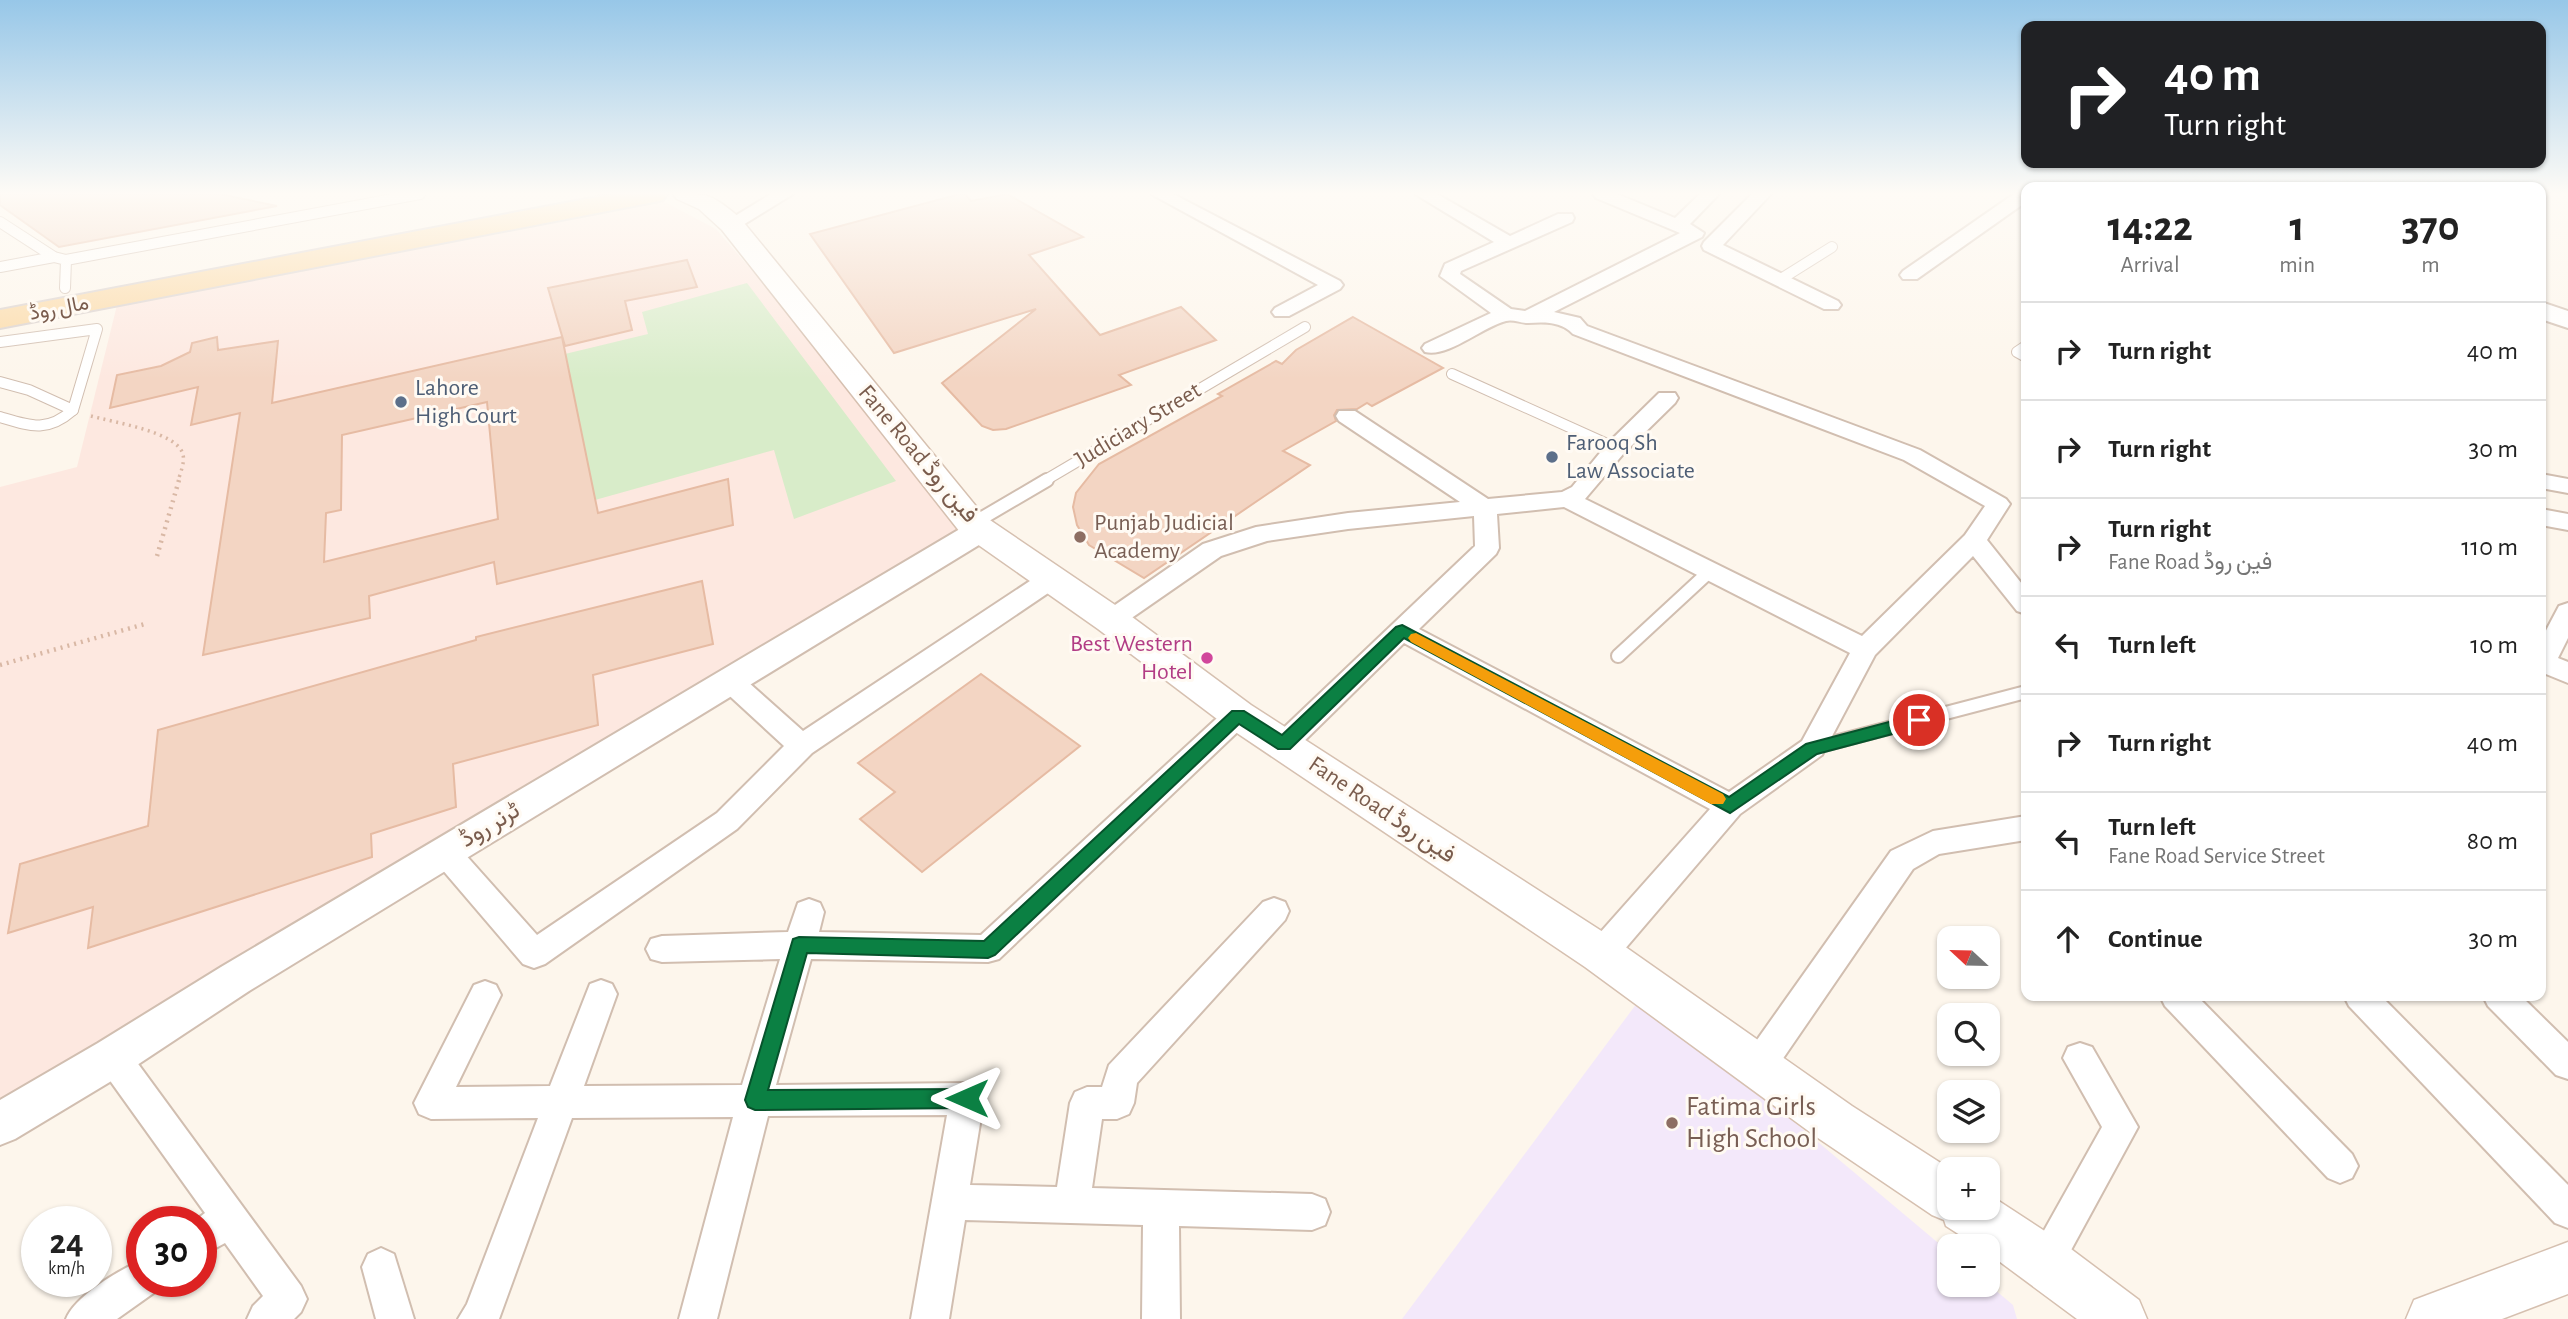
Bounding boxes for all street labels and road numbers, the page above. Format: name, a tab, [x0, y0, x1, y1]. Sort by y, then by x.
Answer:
street label: مال روڈ	[27, 291, 91, 326]
street label: Judiciary Street	[1071, 378, 1205, 472]
street label: Fane Road فین روڈ	[852, 380, 983, 529]
street label: Fane Road فین روڈ	[1303, 751, 1460, 870]
street label: ٹرنر روڈ	[456, 797, 525, 854]

